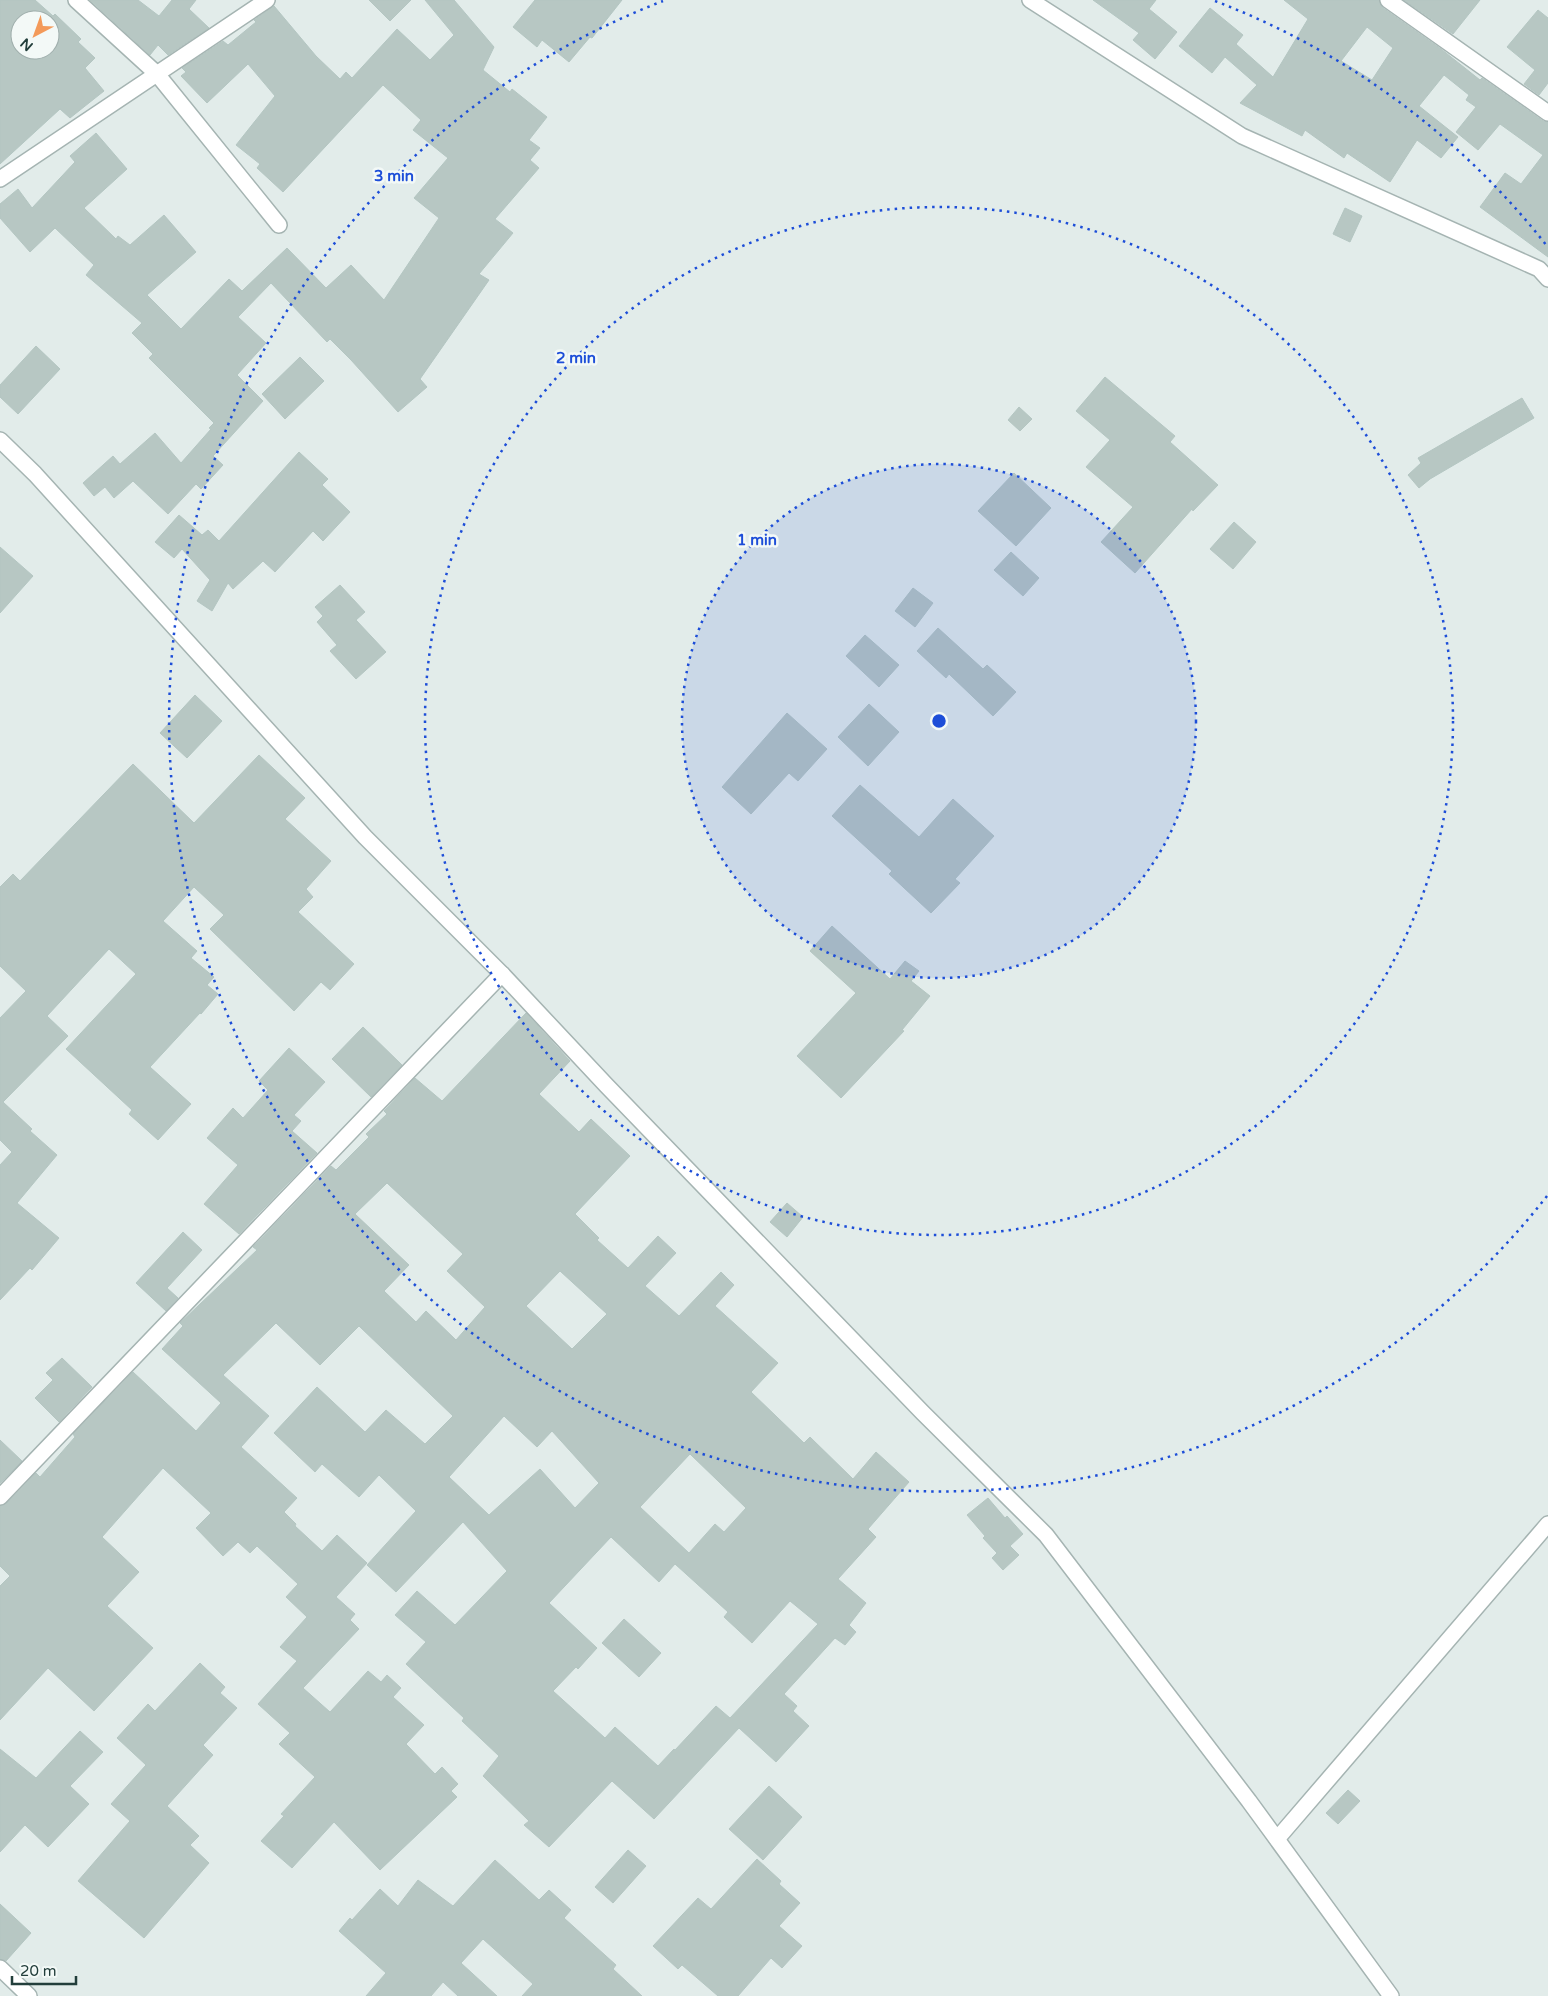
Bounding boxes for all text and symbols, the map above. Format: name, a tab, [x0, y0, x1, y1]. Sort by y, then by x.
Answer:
north arrow	[10, 10, 60, 60]
text: N	[17, 34, 37, 55]
text: 3 min	[374, 167, 414, 185]
text: 2 min	[556, 349, 596, 367]
text: 1 min	[737, 531, 777, 549]
centre of rings	[930, 712, 948, 730]
scale bar	[12, 1954, 76, 1986]
text: 20 m	[20, 1962, 57, 1980]

